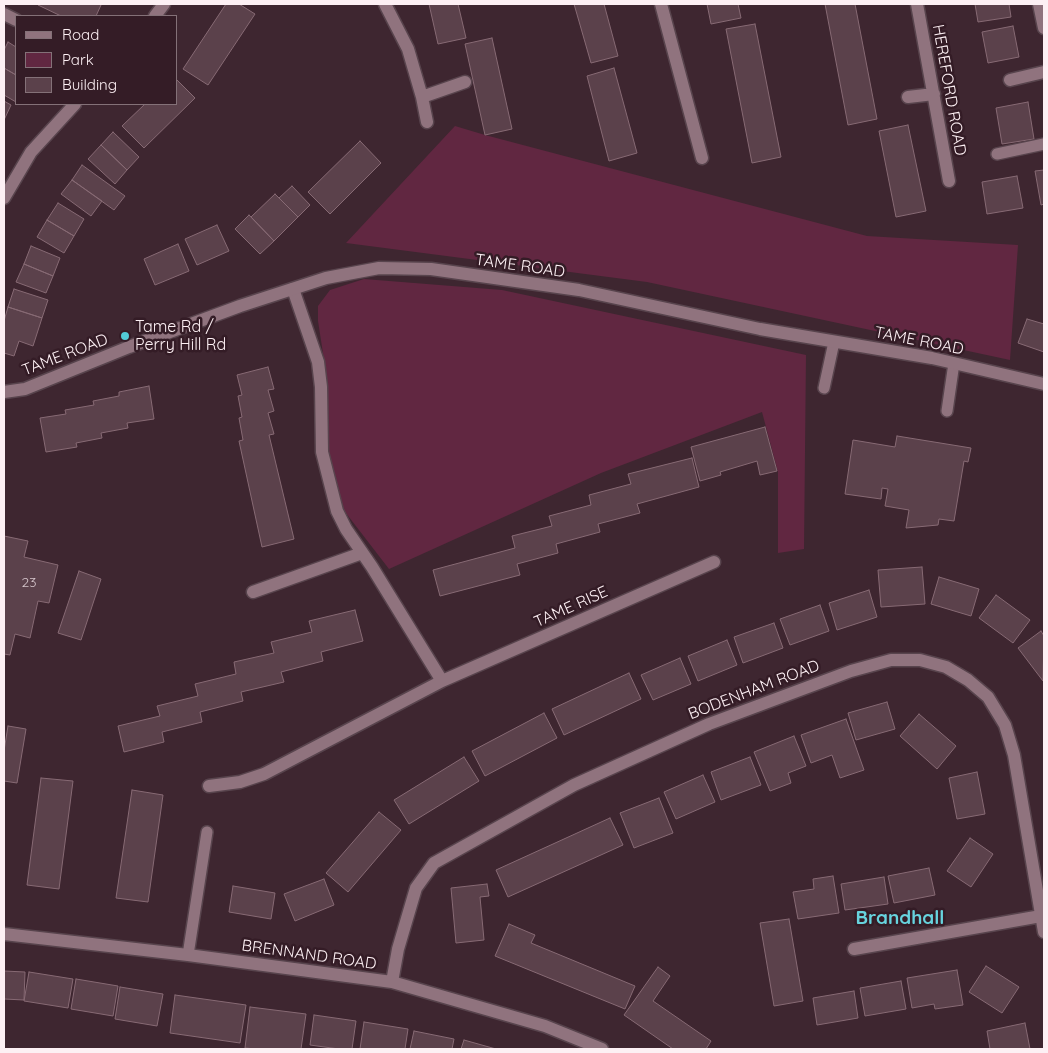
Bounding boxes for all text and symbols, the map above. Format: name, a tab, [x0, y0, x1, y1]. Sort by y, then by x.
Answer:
legend	[15, 15, 178, 105]
street label: HEREFORD ROAD	[928, 23, 970, 157]
text: Road	[62, 25, 99, 44]
text: Park	[62, 50, 94, 69]
text: Building	[62, 75, 117, 94]
street label: TAME ROAD	[474, 250, 566, 282]
place label: Tame Rd / Perry Hill Rd	[135, 317, 226, 355]
street label: TAME ROAD	[873, 323, 965, 359]
street label: TAME ROAD	[19, 330, 111, 380]
marker: Tame Rd / Perry Hill Rd	[119, 330, 131, 342]
house number: 23	[21, 575, 37, 591]
street label: TAME RISE	[531, 582, 611, 632]
street label: BODENHAM ROAD	[686, 656, 822, 724]
district label: Brandhall	[856, 907, 944, 929]
street label: BRENNAND ROAD	[240, 936, 378, 974]

